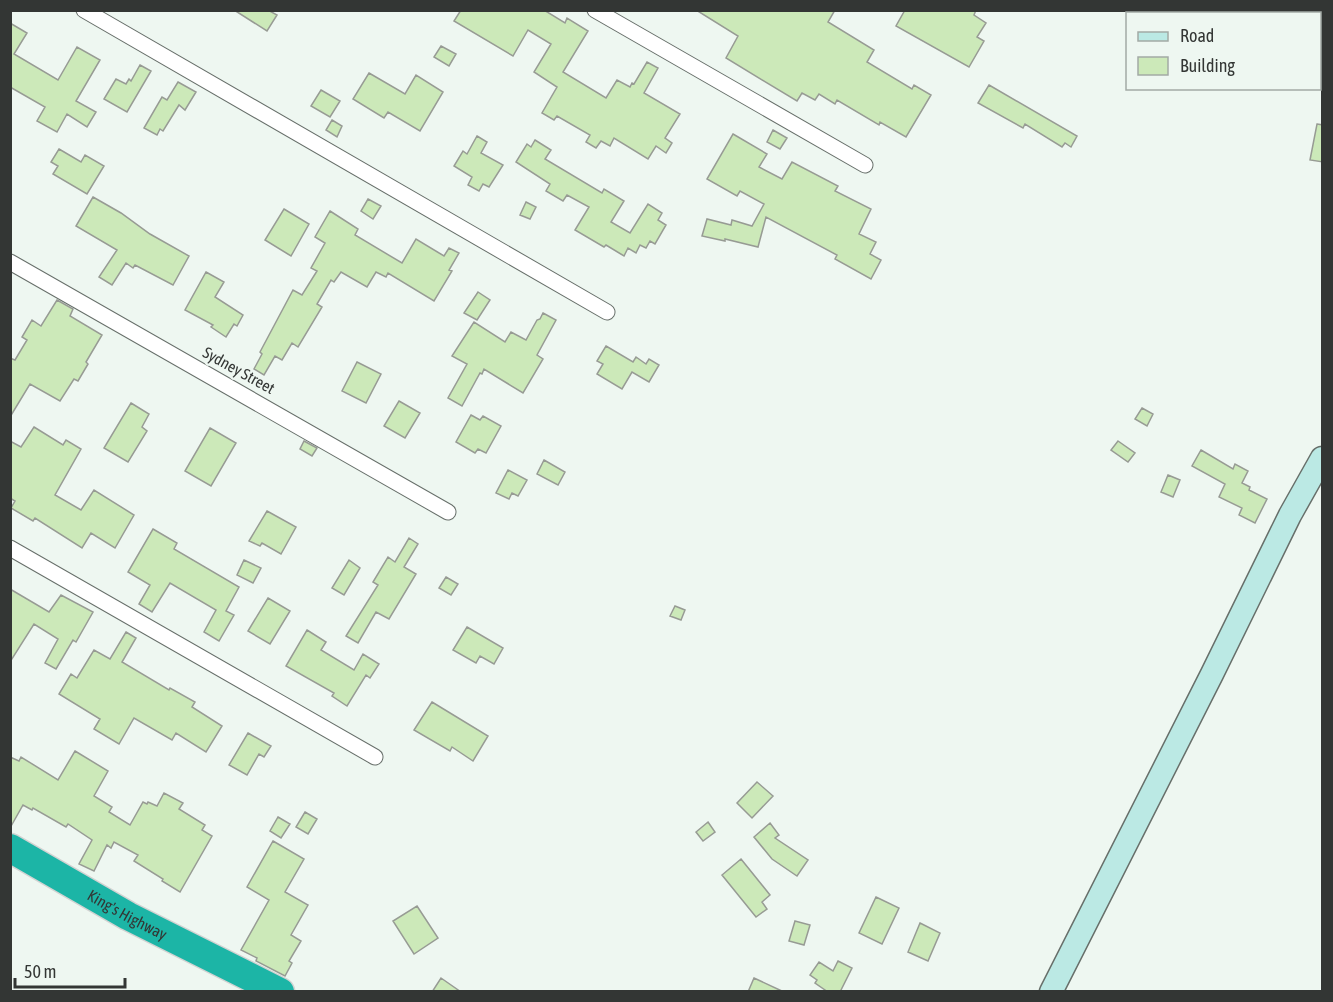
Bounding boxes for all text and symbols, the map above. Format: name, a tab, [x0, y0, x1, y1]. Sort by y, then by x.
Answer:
legend	[1126, 12, 1321, 90]
text: Road	[1180, 25, 1214, 46]
text: Building	[1180, 55, 1235, 76]
street label: Sydney Street	[199, 343, 278, 398]
street label: King's Highway	[84, 886, 171, 944]
scale bar	[15, 951, 124, 989]
text: 50 m	[24, 961, 56, 982]

